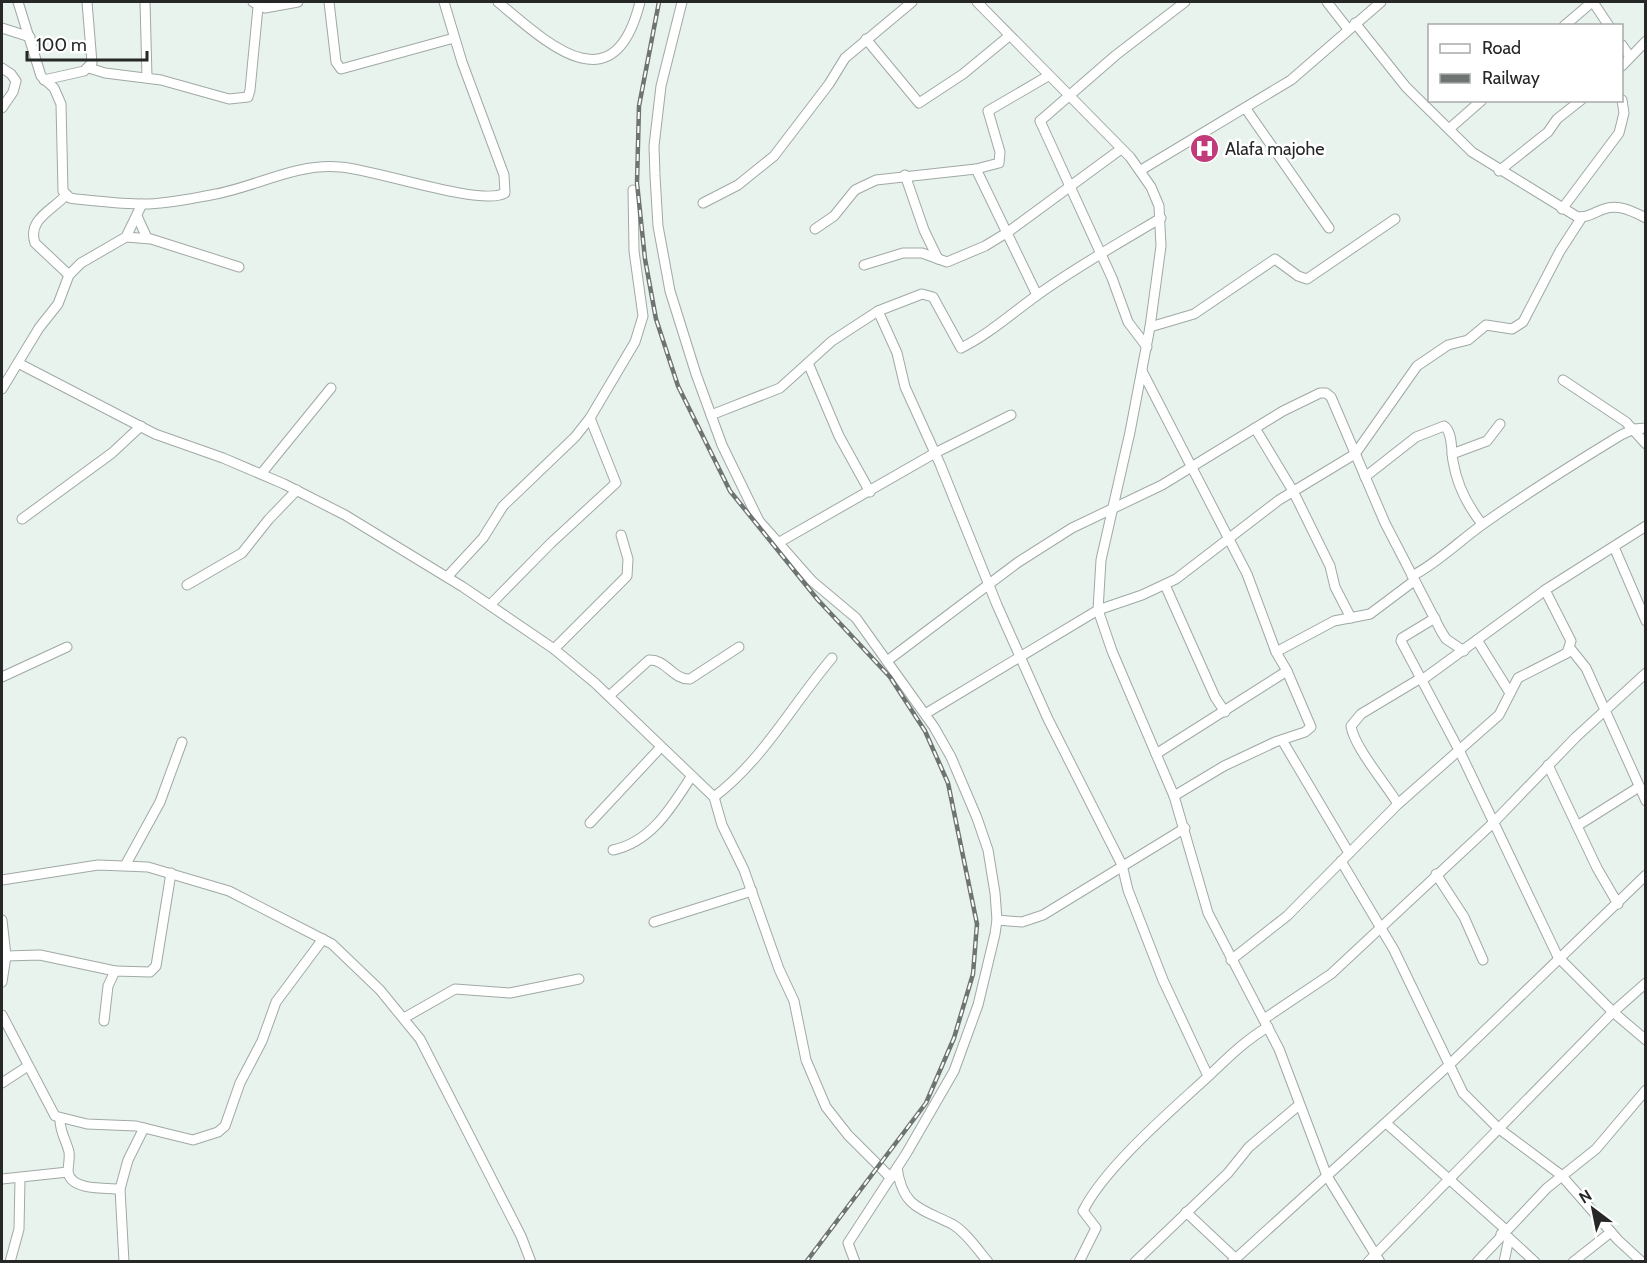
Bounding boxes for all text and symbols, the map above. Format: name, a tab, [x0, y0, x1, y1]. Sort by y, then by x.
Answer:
scale bar	[27, 24, 147, 62]
legend	[1428, 24, 1623, 102]
text: 100 m	[36, 34, 87, 56]
text: Road	[1482, 37, 1521, 59]
text: Railway	[1482, 67, 1540, 89]
hospital icon: Alafa majohe	[1188, 133, 1220, 165]
place label: Alafa majohe	[1225, 138, 1324, 160]
north arrow	[1563, 1179, 1623, 1239]
text: N	[1575, 1186, 1595, 1208]

